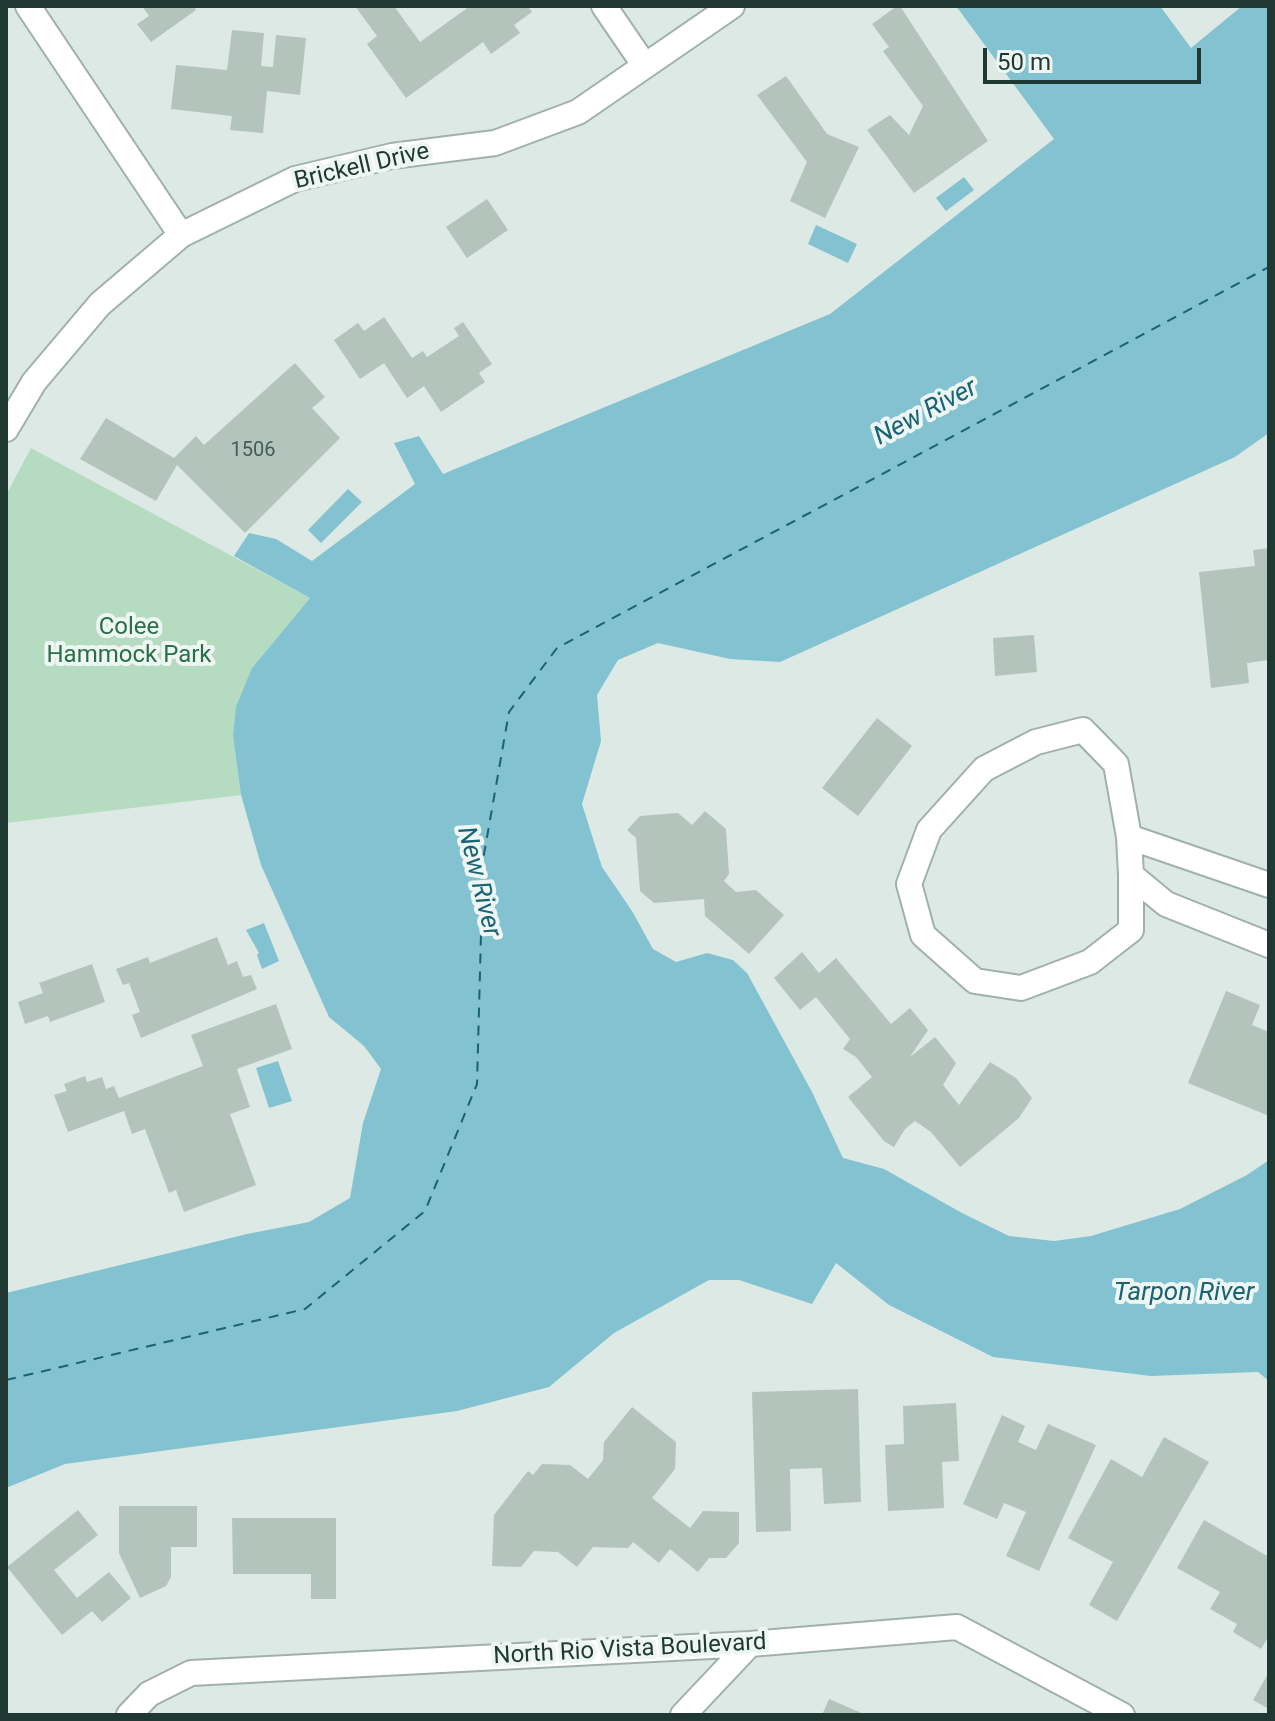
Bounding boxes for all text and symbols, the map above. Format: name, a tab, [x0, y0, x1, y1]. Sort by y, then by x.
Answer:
scale bar	[987, 32, 1205, 82]
text: 50 m	[997, 48, 1051, 76]
street label: Brickell Drive	[292, 137, 432, 197]
water label: New River	[869, 373, 983, 453]
house number: 1506	[231, 439, 275, 463]
park label: Colee Hammock Park	[46, 614, 212, 670]
water label: New River	[449, 824, 507, 940]
water label: Tarpon River	[1114, 1277, 1254, 1309]
street label: North Rio Vista Boulevard	[493, 1628, 767, 1672]

